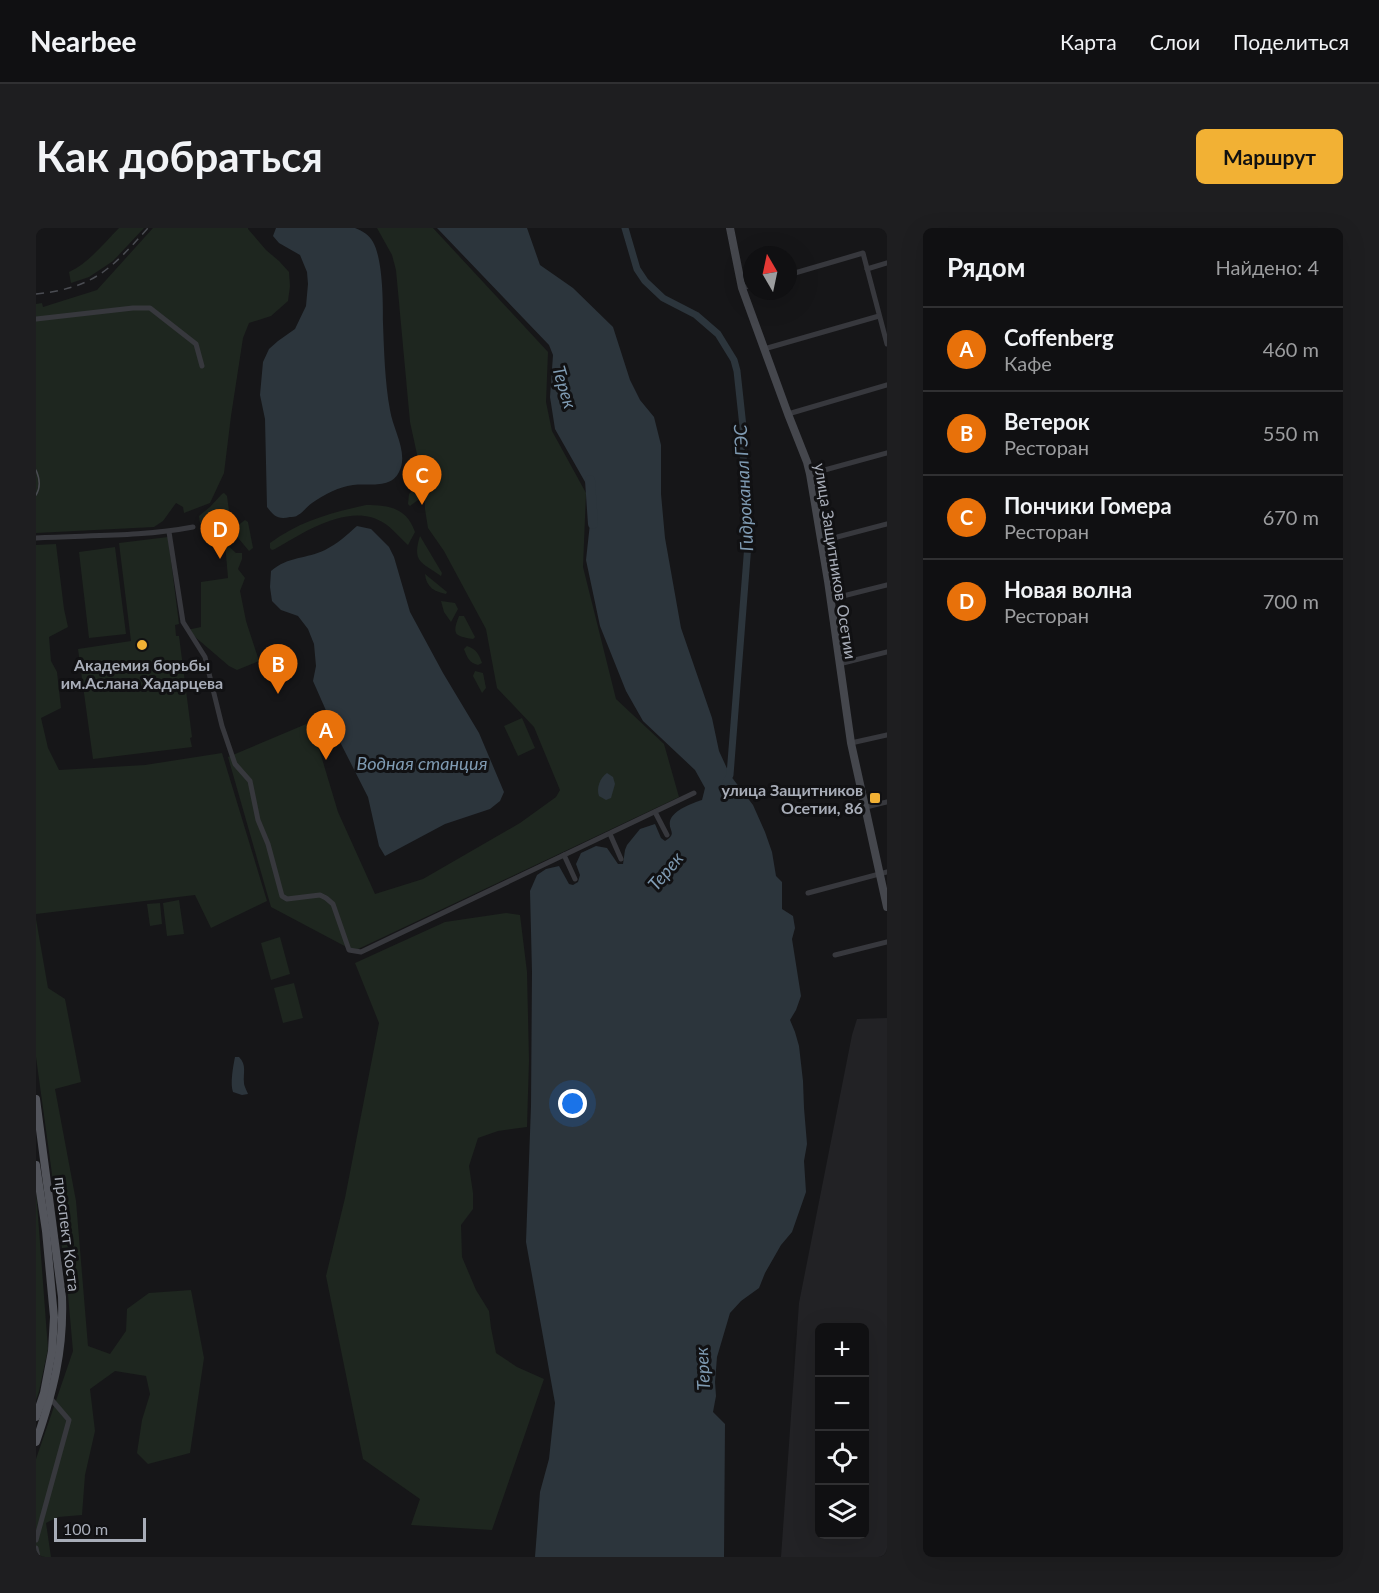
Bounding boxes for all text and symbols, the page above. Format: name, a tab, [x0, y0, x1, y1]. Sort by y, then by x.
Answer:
text: Nearbee	[30, 24, 137, 58]
text: Карта	[1060, 29, 1117, 54]
text: Слои	[1150, 29, 1200, 54]
text: Поделиться	[1233, 29, 1349, 54]
button: Маршрут	[1196, 129, 1343, 184]
text: Как добраться	[36, 131, 323, 181]
north arrow	[743, 246, 797, 300]
text: Рядом	[947, 251, 1025, 283]
text: Найдено: 4	[1216, 255, 1319, 279]
text: Coffenberg	[1004, 324, 1114, 351]
text: A	[960, 337, 973, 361]
text: 460 m	[1263, 337, 1319, 361]
text: Кафе	[1004, 351, 1052, 375]
water label: Терек	[548, 363, 582, 411]
text: Ветерок	[1004, 408, 1090, 435]
text: B	[960, 421, 973, 445]
text: 550 m	[1263, 421, 1319, 445]
water label: Гидроканал ГЭС	[729, 423, 757, 552]
text: Ресторан	[1004, 435, 1089, 459]
pin: C	[402, 456, 442, 505]
street label: улица Защитников Осетии	[811, 462, 861, 660]
text: Пончики Гомера	[1004, 492, 1172, 519]
text: C	[960, 505, 973, 529]
text: 670 m	[1263, 505, 1319, 529]
pin: D	[200, 510, 240, 559]
text: Ресторан	[1004, 519, 1089, 543]
text: Новая волна	[1004, 576, 1132, 603]
text: D	[959, 589, 974, 613]
text: 700 m	[1263, 589, 1319, 613]
text: Ресторан	[1004, 603, 1089, 627]
marker: Академия борьбы им.Аслана Хадарцева	[135, 638, 149, 652]
pin: B	[258, 644, 298, 694]
place label: Академия борьбы им.Аслана Хадарцева	[61, 655, 223, 692]
pin: A	[306, 710, 346, 760]
water label: Водная станция	[356, 752, 488, 774]
place label: улица Защитников Осетии, 86	[722, 780, 863, 817]
marker: улица Защитников Осетии, 86	[868, 791, 882, 805]
water label: Терек	[643, 847, 688, 895]
your location	[558, 1089, 587, 1118]
street label: проспект Коста	[52, 1176, 84, 1292]
map controls	[815, 1323, 869, 1539]
button: +	[815, 1323, 869, 1377]
water label: Терек	[690, 1346, 714, 1391]
button: −	[815, 1377, 869, 1431]
button: locate	[815, 1431, 869, 1485]
button: layers	[815, 1485, 869, 1539]
scale bar	[54, 1515, 146, 1542]
text: 100 m	[63, 1519, 108, 1538]

